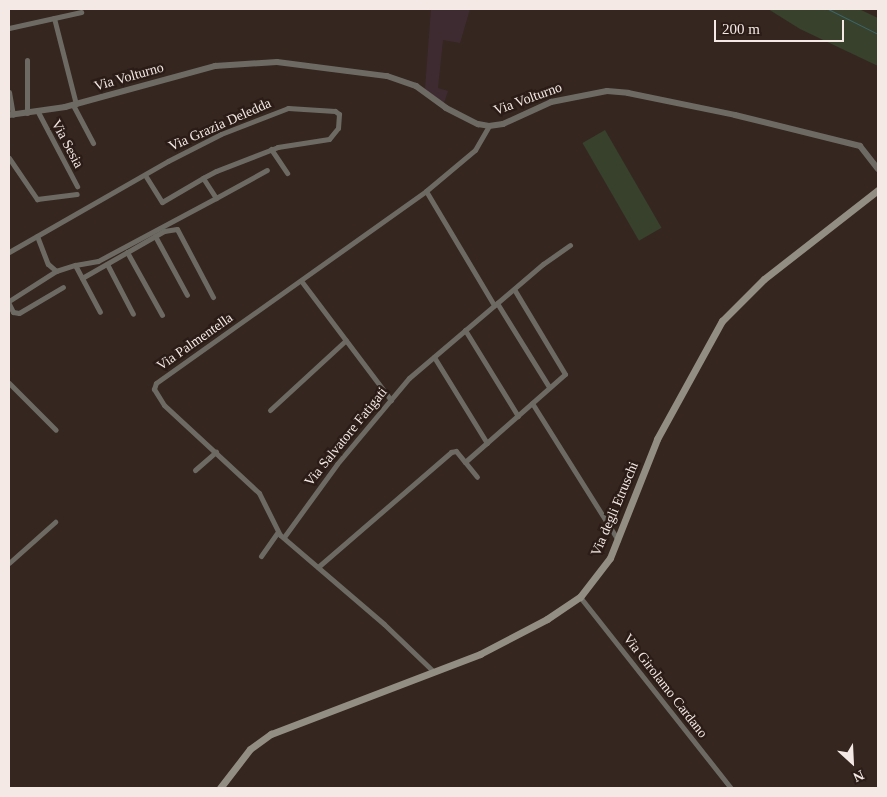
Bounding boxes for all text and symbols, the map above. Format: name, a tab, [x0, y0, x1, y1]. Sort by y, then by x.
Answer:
scale bar	[717, 10, 847, 42]
text: 200 m	[722, 21, 760, 37]
street label: Via Volturno	[92, 59, 166, 95]
street label: Via Volturno	[491, 79, 565, 119]
street label: Via Grazia Deledda	[166, 95, 274, 155]
street label: Via Sesia	[47, 117, 87, 171]
street label: Via Palmentella	[154, 310, 236, 374]
street label: Via Salvatore Fatigati	[301, 384, 391, 490]
street label: Via degli Etruschi	[588, 459, 642, 559]
street label: Via Girolamo Cardano	[619, 631, 711, 741]
north arrow	[827, 737, 877, 787]
text: N	[851, 767, 866, 785]

